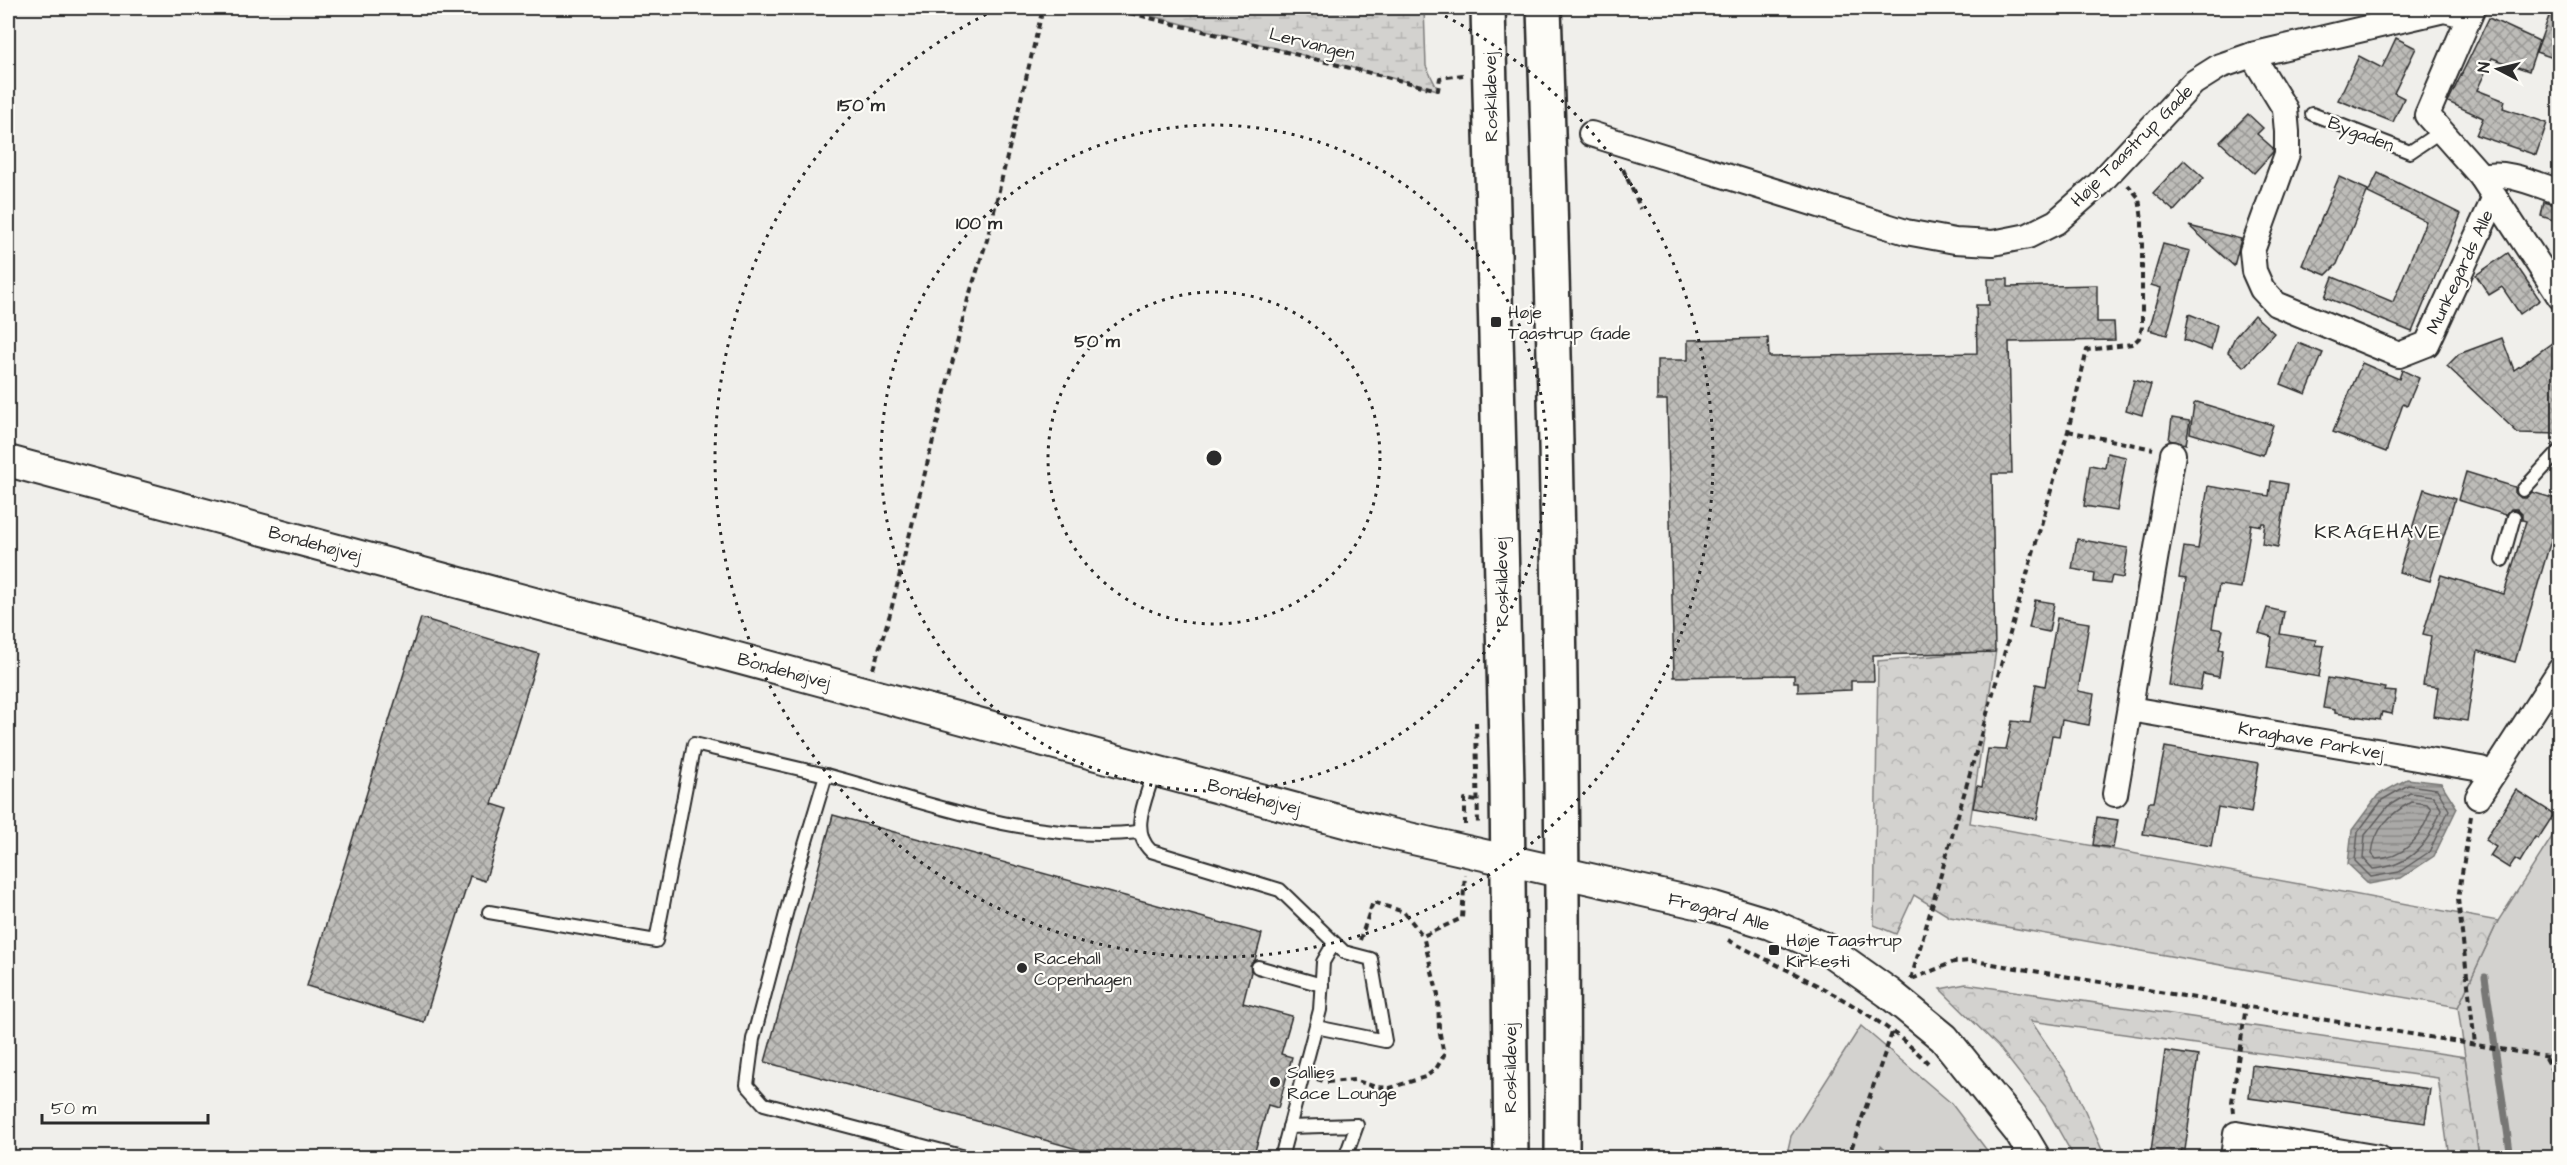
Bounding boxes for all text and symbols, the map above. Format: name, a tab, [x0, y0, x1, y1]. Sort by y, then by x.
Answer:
street label: Lervangen	[1266, 21, 1358, 68]
north arrow	[2468, 39, 2528, 99]
street label: Roskildevej	[1478, 51, 1504, 142]
text: N	[2473, 61, 2496, 74]
street label: Høje Taastrup Gade	[2065, 79, 2199, 213]
text: 150 m	[837, 93, 886, 118]
street label: Bygaden	[2324, 110, 2398, 159]
street label: Munkegårds Alle	[2420, 205, 2501, 339]
text: 100 m	[956, 211, 1003, 236]
place label: Høje Taastrup Gade	[1508, 300, 1631, 346]
marker: Høje Taastrup Gade	[1489, 315, 1503, 329]
text: 50 m	[1074, 329, 1121, 354]
centre of rings	[1204, 448, 1224, 468]
district label: KRAGEHAVE	[2314, 518, 2442, 546]
street label: Bondehøjvej	[266, 520, 365, 569]
street label: Roskildevej	[1489, 536, 1515, 627]
street label: Bondehøjvej	[735, 647, 834, 696]
street label: Kraghave Parkvej	[2236, 716, 2387, 767]
street label: Bondehøjvej	[1205, 773, 1304, 822]
street label: Frøgård Alle	[1665, 886, 1773, 939]
place label: Høje Taastrup Kirkesti	[1786, 928, 1902, 974]
marker: Høje Taastrup Kirkesti	[1767, 943, 1781, 957]
place label: Racehall Copenhagen	[1034, 946, 1132, 993]
marker: Racehall Copenhagen	[1015, 961, 1029, 975]
street label: Roskildevej	[1498, 1022, 1523, 1113]
place label: Sallies Race Lounge	[1287, 1060, 1397, 1107]
marker: Sallies Race Lounge	[1268, 1075, 1282, 1089]
scale bar	[42, 1087, 208, 1125]
text: 50 m	[51, 1096, 96, 1121]

